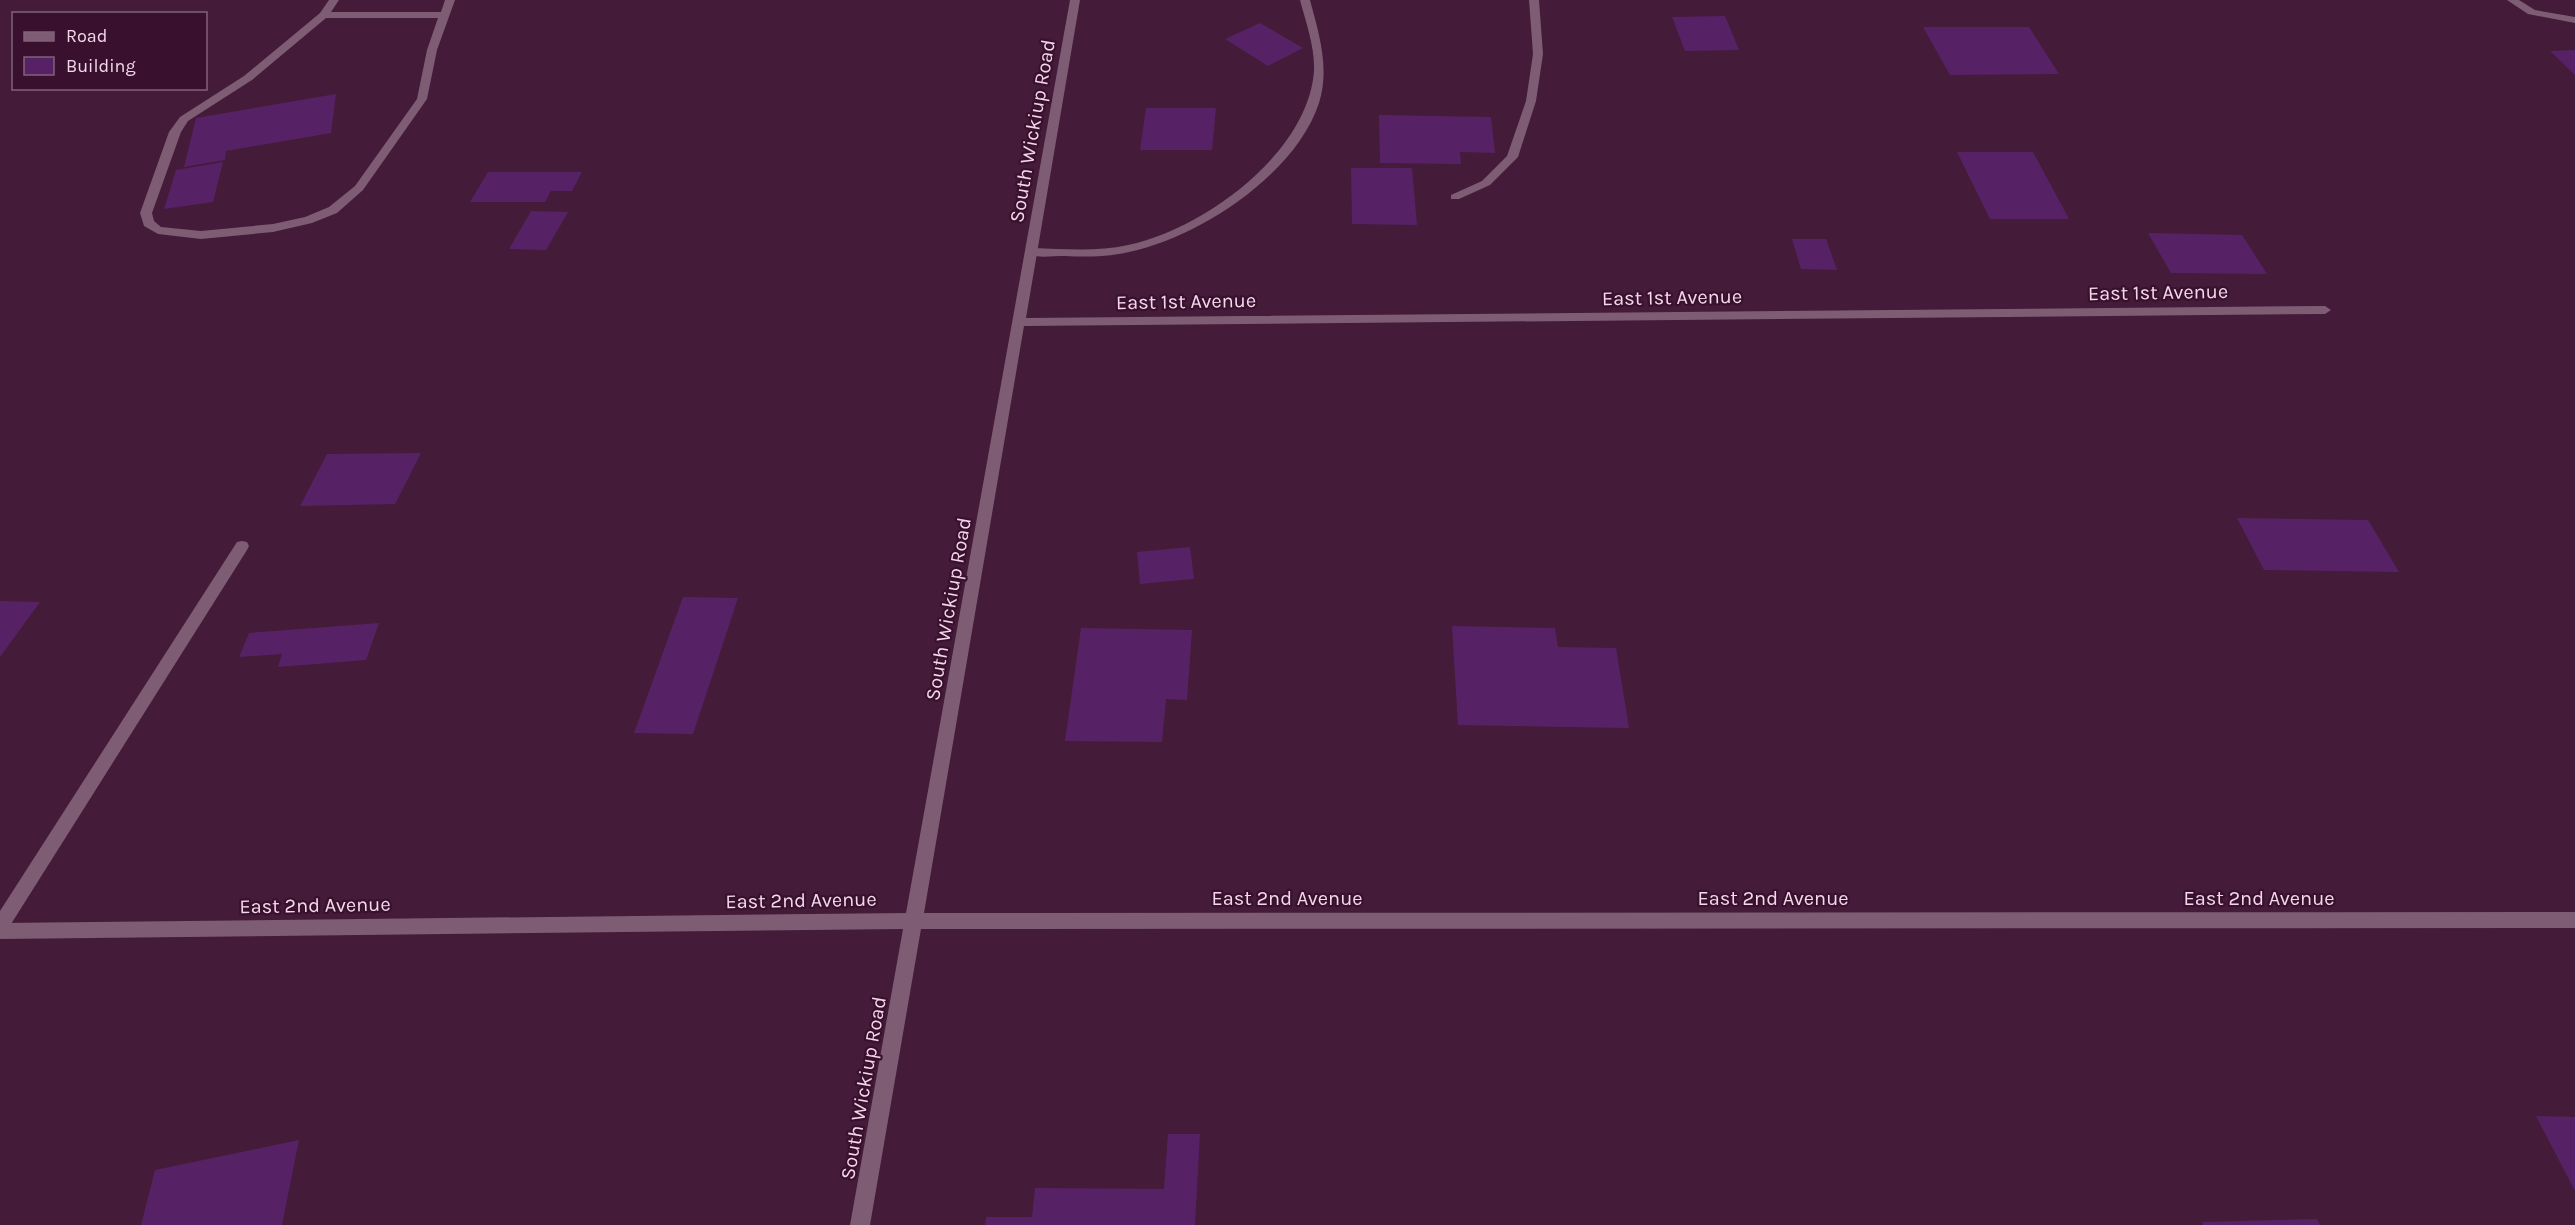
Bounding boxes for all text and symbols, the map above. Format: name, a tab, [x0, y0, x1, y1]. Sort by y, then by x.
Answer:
legend	[12, 12, 207, 90]
text: Road	[66, 25, 107, 47]
street label: South Wickiup Road	[1005, 38, 1060, 224]
text: Building	[66, 55, 136, 77]
street label: East 1st Avenue	[2088, 280, 2228, 305]
street label: East 1st Avenue	[1602, 285, 1742, 310]
street label: East 1st Avenue	[1116, 289, 1256, 314]
street label: South Wickiup Road	[921, 516, 976, 702]
street label: East 2nd Avenue	[1211, 887, 1363, 910]
street label: East 2nd Avenue	[1697, 887, 1849, 910]
street label: East 2nd Avenue	[2183, 887, 2335, 910]
street label: East 2nd Avenue	[725, 888, 877, 913]
street label: East 2nd Avenue	[239, 893, 391, 918]
street label: South Wickiup Road	[836, 995, 891, 1181]

